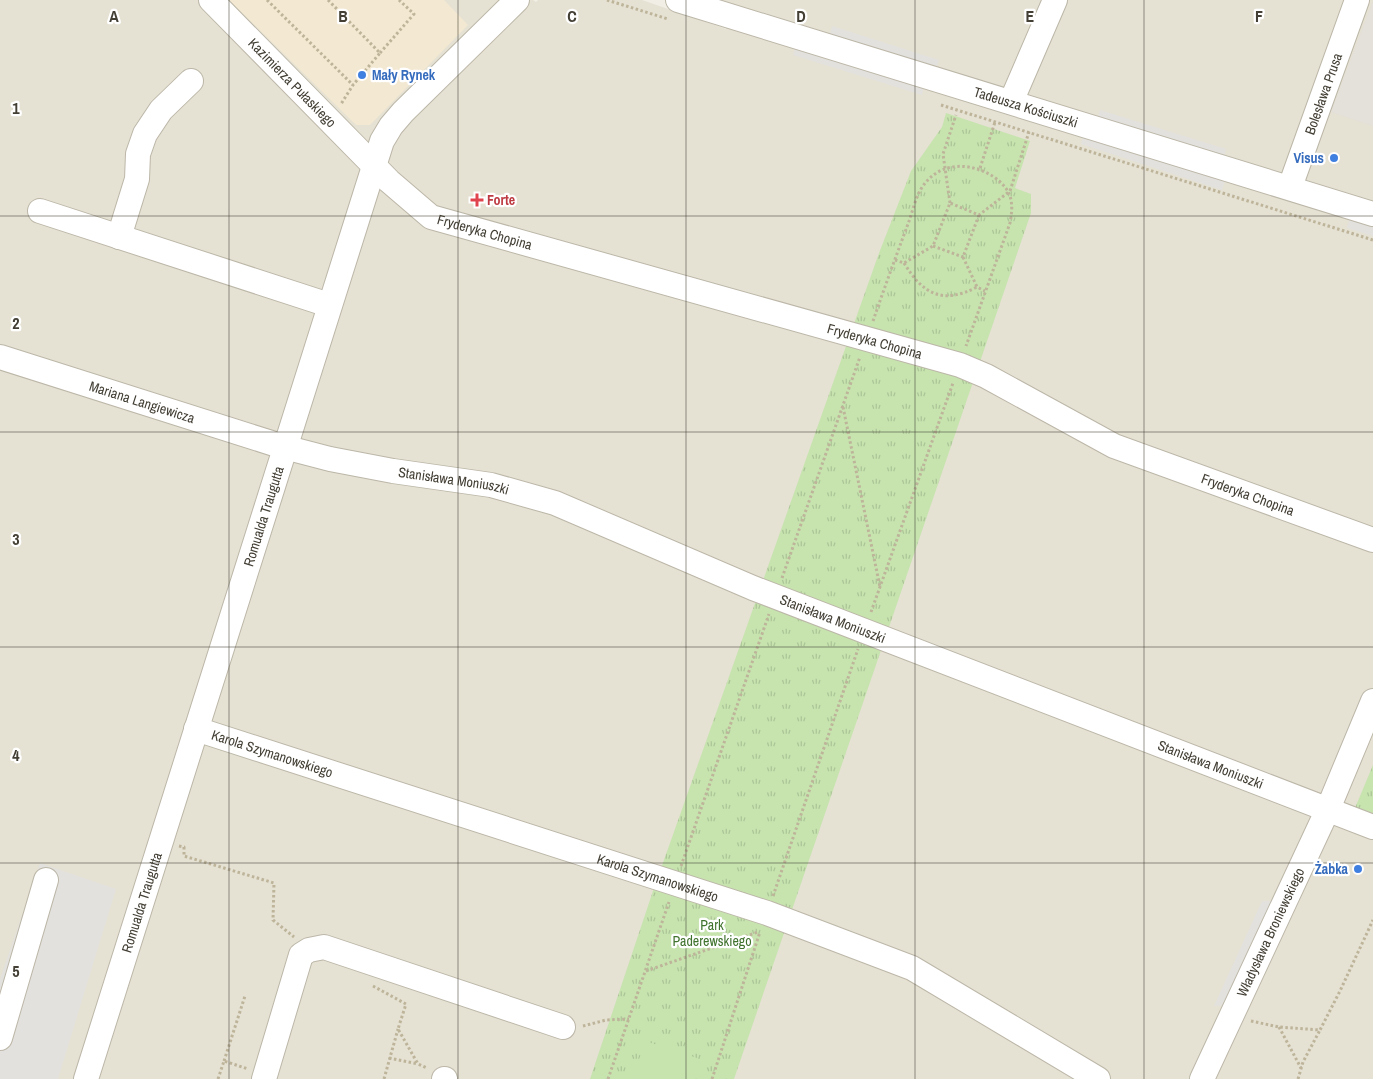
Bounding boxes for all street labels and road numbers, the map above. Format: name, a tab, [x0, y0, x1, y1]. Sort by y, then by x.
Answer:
street label: Kazimierza Pułaskiego	[244, 34, 340, 131]
street label: Bolesława Prusa	[1300, 50, 1347, 137]
street label: Tadeusza Kościuszki	[972, 83, 1080, 132]
street label: Fryderyka Chopina	[435, 210, 535, 254]
street label: Fryderyka Chopina	[825, 319, 925, 363]
street label: Mariana Langiewicza	[87, 377, 198, 427]
street label: Romualda Traugutta	[239, 463, 288, 569]
street label: Stanisława Moniuszki	[397, 463, 511, 499]
street label: Fryderyka Chopina	[1199, 469, 1297, 520]
street label: Stanisława Moniuszki	[777, 590, 888, 647]
street label: Karola Szymanowskiego	[209, 726, 335, 782]
street label: Stanisława Moniuszki	[1155, 736, 1266, 793]
street label: Romualda Traugutta	[117, 850, 166, 955]
street label: Karola Szymanowskiego	[595, 850, 721, 906]
street label: Władysława Broniewskiego	[1233, 865, 1308, 1000]

